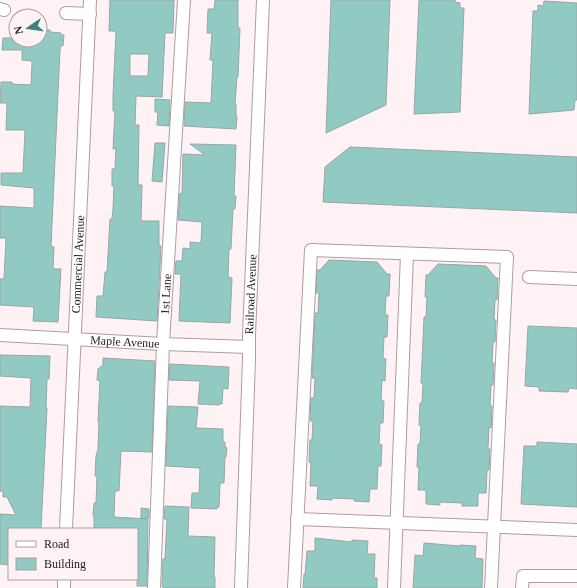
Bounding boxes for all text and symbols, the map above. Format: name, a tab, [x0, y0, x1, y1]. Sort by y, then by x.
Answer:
north arrow	[8, 8, 48, 48]
text: N	[12, 25, 25, 35]
street label: Commercial Avenue	[69, 215, 87, 314]
street label: Railroad Avenue	[242, 254, 259, 335]
street label: 1st Lane	[158, 273, 174, 315]
street label: Maple Avenue	[90, 333, 160, 351]
legend	[8, 528, 138, 580]
text: Road	[44, 537, 69, 551]
text: Building	[44, 557, 86, 571]

